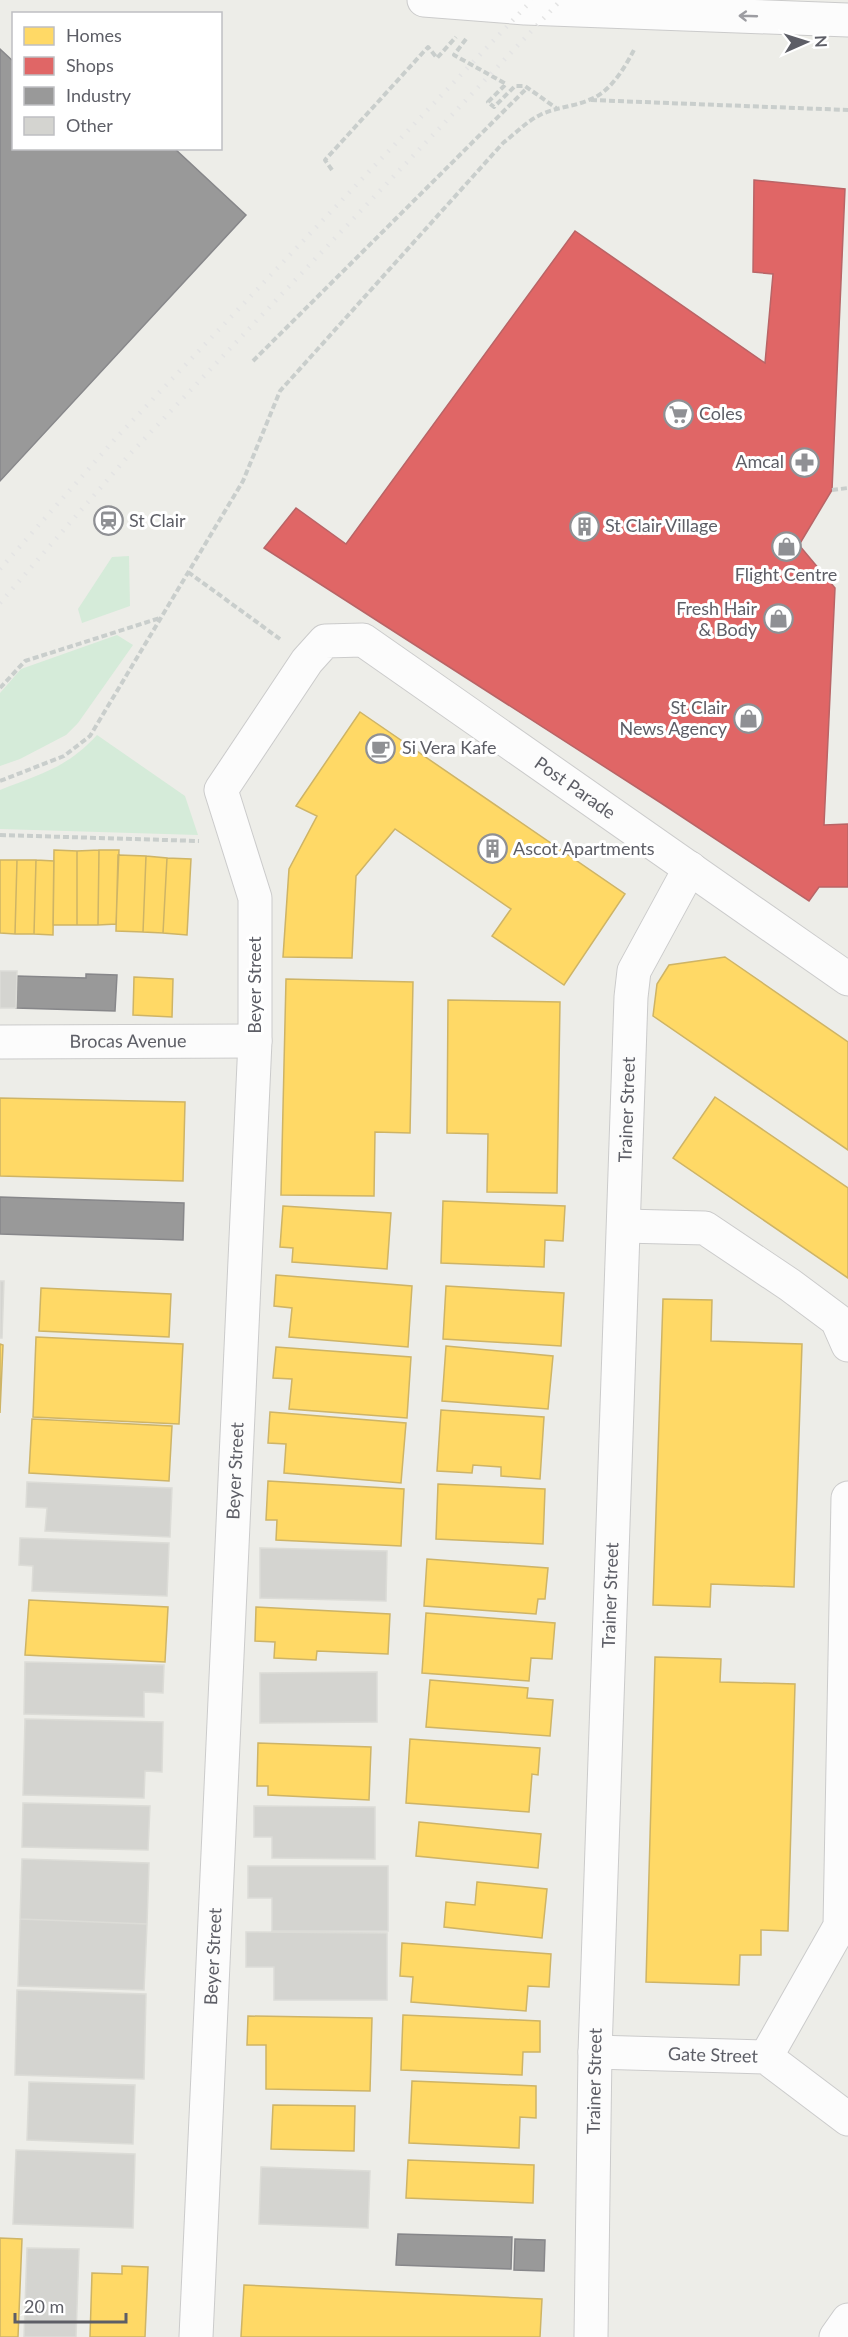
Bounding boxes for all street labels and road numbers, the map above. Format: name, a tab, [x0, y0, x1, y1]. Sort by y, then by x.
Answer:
street label: Post Parade	[531, 751, 620, 823]
street label: Beyer Street	[243, 936, 265, 1034]
street label: Brocas Avenue	[70, 1029, 186, 1052]
street label: Trainer Street	[613, 1056, 639, 1163]
street label: Beyer Street	[221, 1421, 248, 1520]
street label: Trainer Street	[597, 1541, 622, 1649]
street label: Beyer Street	[199, 1907, 226, 2006]
street label: Trainer Street	[582, 2027, 606, 2134]
street label: Gate Street	[668, 2042, 759, 2067]

